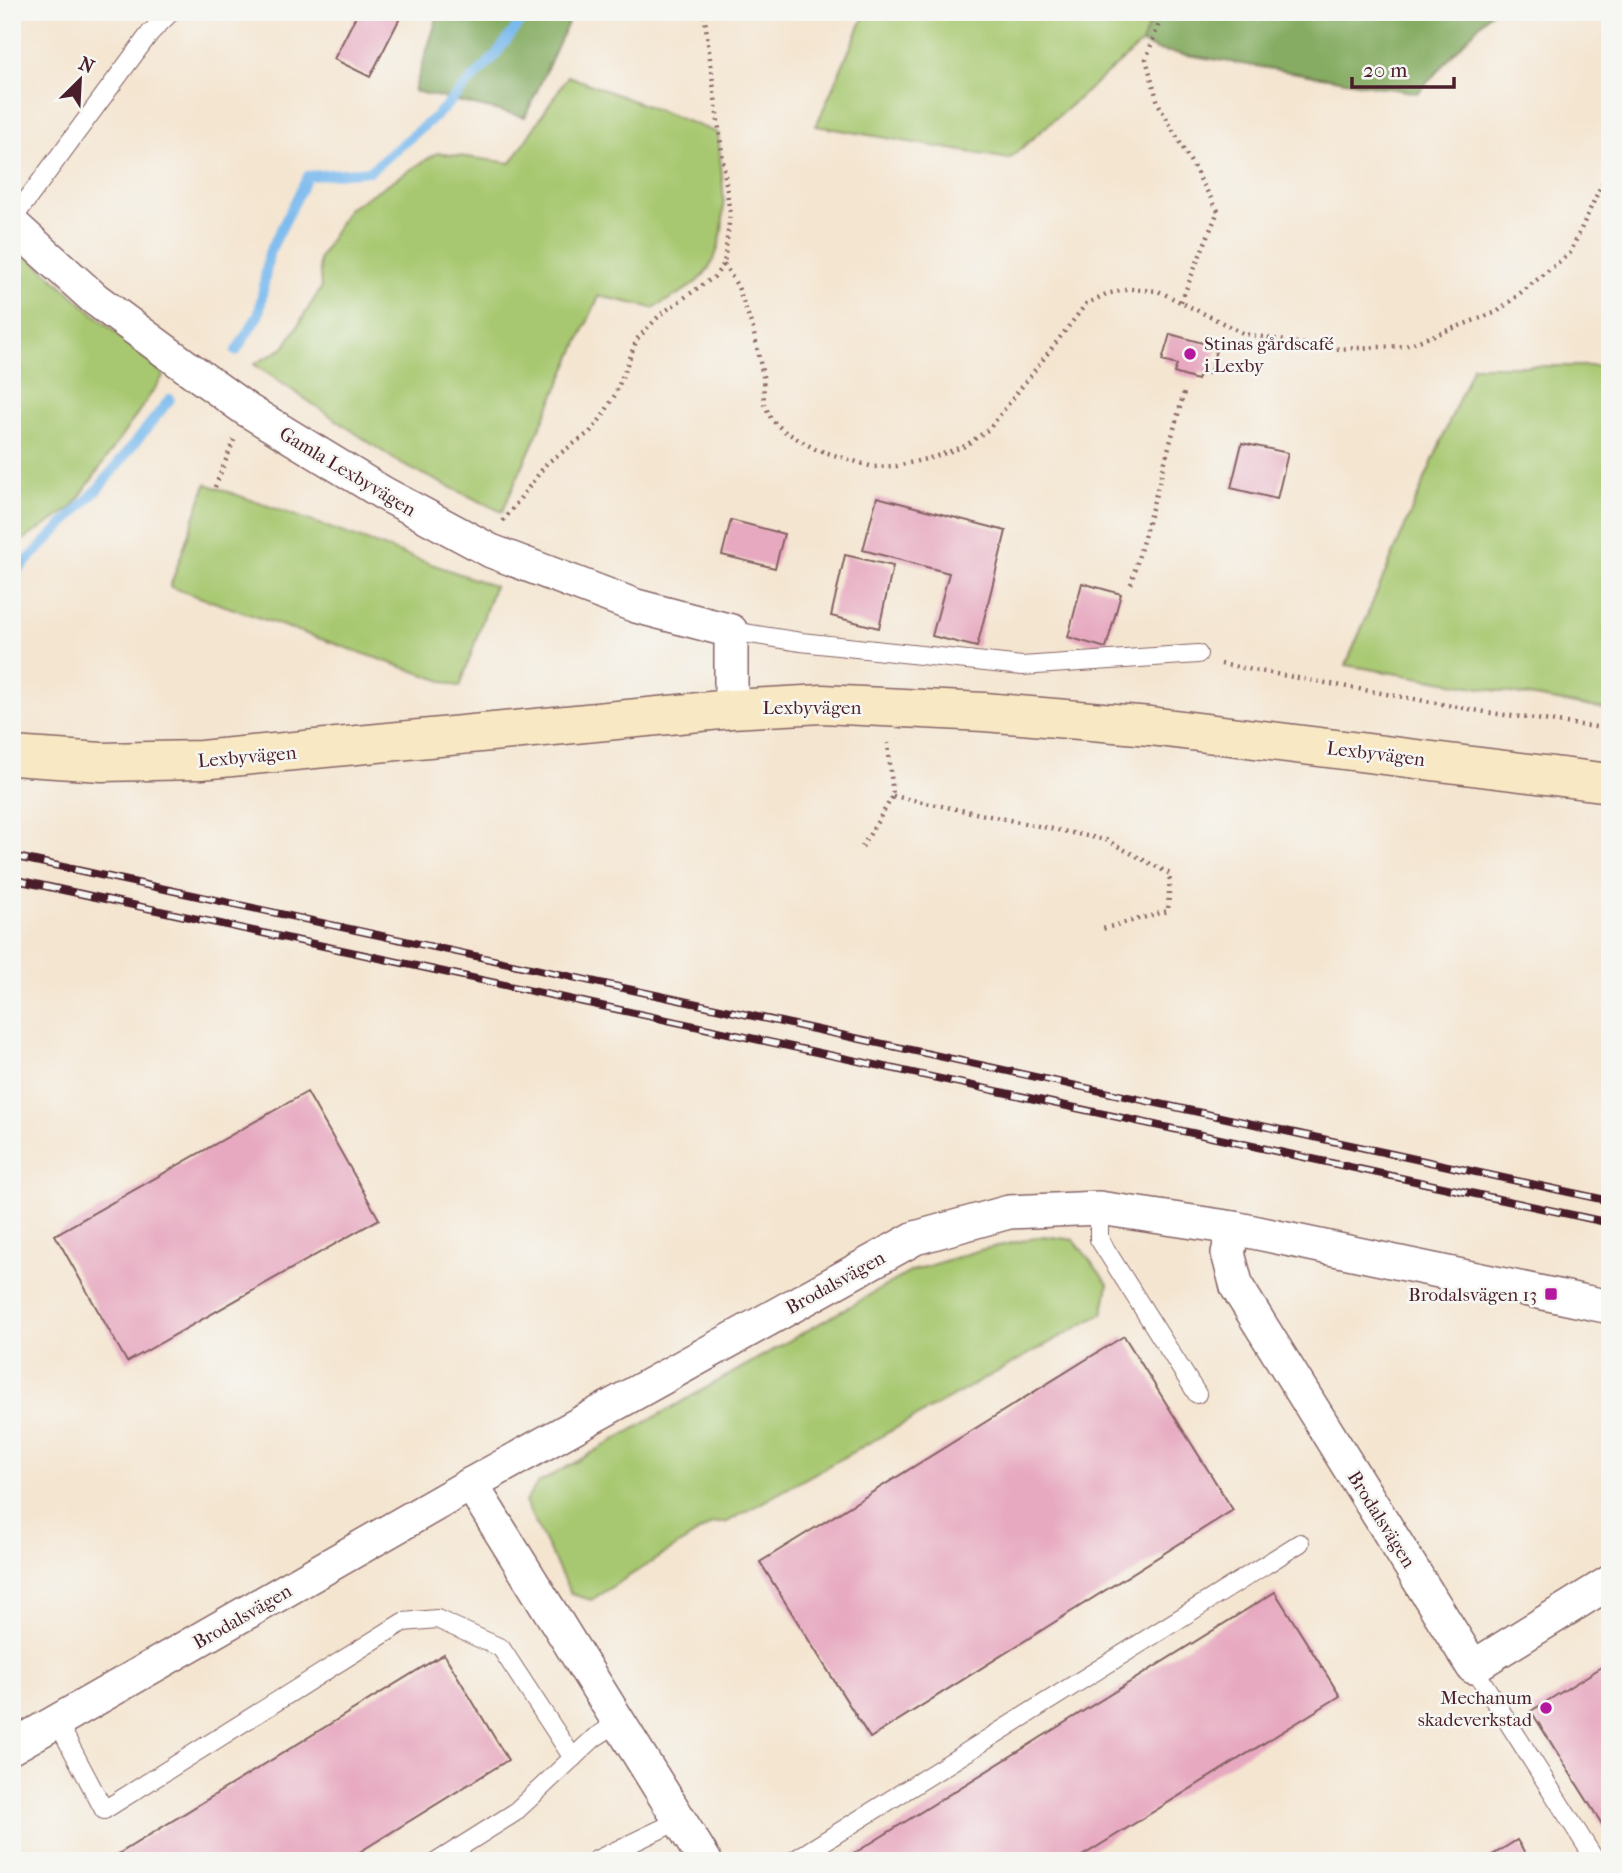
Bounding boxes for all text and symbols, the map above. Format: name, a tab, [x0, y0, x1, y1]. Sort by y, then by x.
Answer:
north arrow	[46, 46, 116, 116]
scale bar	[1352, 46, 1454, 90]
text: N	[75, 52, 98, 79]
text: 20 m	[1363, 58, 1408, 82]
place label: Stinas gårdscafé i Lexby	[1204, 333, 1334, 377]
marker: Stinas gårdscafé i Lexby	[1182, 346, 1198, 362]
street label: Gamla Lexbyvägen	[275, 422, 420, 521]
street label: Lexbyvägen	[763, 697, 861, 719]
street label: Lexbyvägen	[1325, 737, 1426, 771]
street label: Lexbyvägen	[197, 742, 297, 772]
street label: Brodalsvägen	[782, 1247, 889, 1319]
place label: Brodalsvägen 13	[1408, 1284, 1537, 1306]
marker: Brodalsvägen 13	[1543, 1286, 1559, 1302]
street label: Brodalsvägen	[1343, 1467, 1420, 1572]
street label: Brodalsvägen	[189, 1580, 296, 1654]
place label: Mechanum skadeverkstad	[1418, 1687, 1533, 1731]
marker: Mechanum skadeverkstad	[1538, 1700, 1554, 1716]

